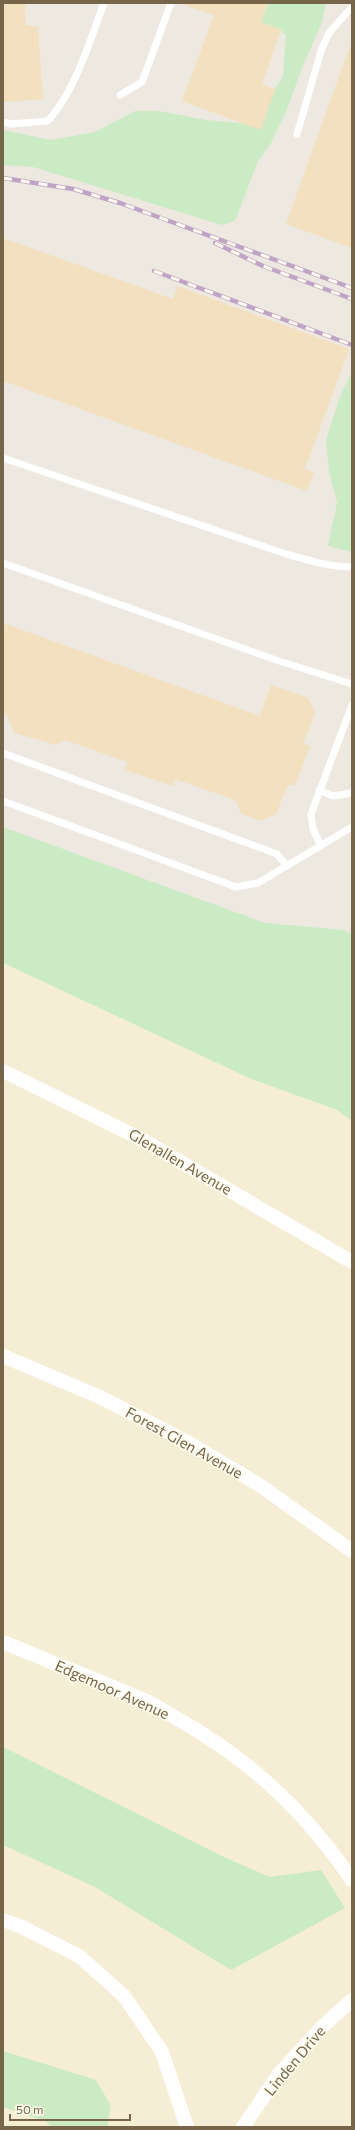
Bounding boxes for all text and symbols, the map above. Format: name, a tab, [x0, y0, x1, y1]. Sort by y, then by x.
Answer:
street label: Glenallen Avenue	[126, 1124, 235, 1198]
street label: Forest Glen Avenue	[123, 1403, 246, 1482]
street label: Edgemoor Avenue	[52, 1656, 172, 1722]
street label: Linden Drive	[260, 2022, 329, 2099]
scale bar	[10, 2096, 130, 2122]
text: 50 m	[16, 2102, 44, 2116]

